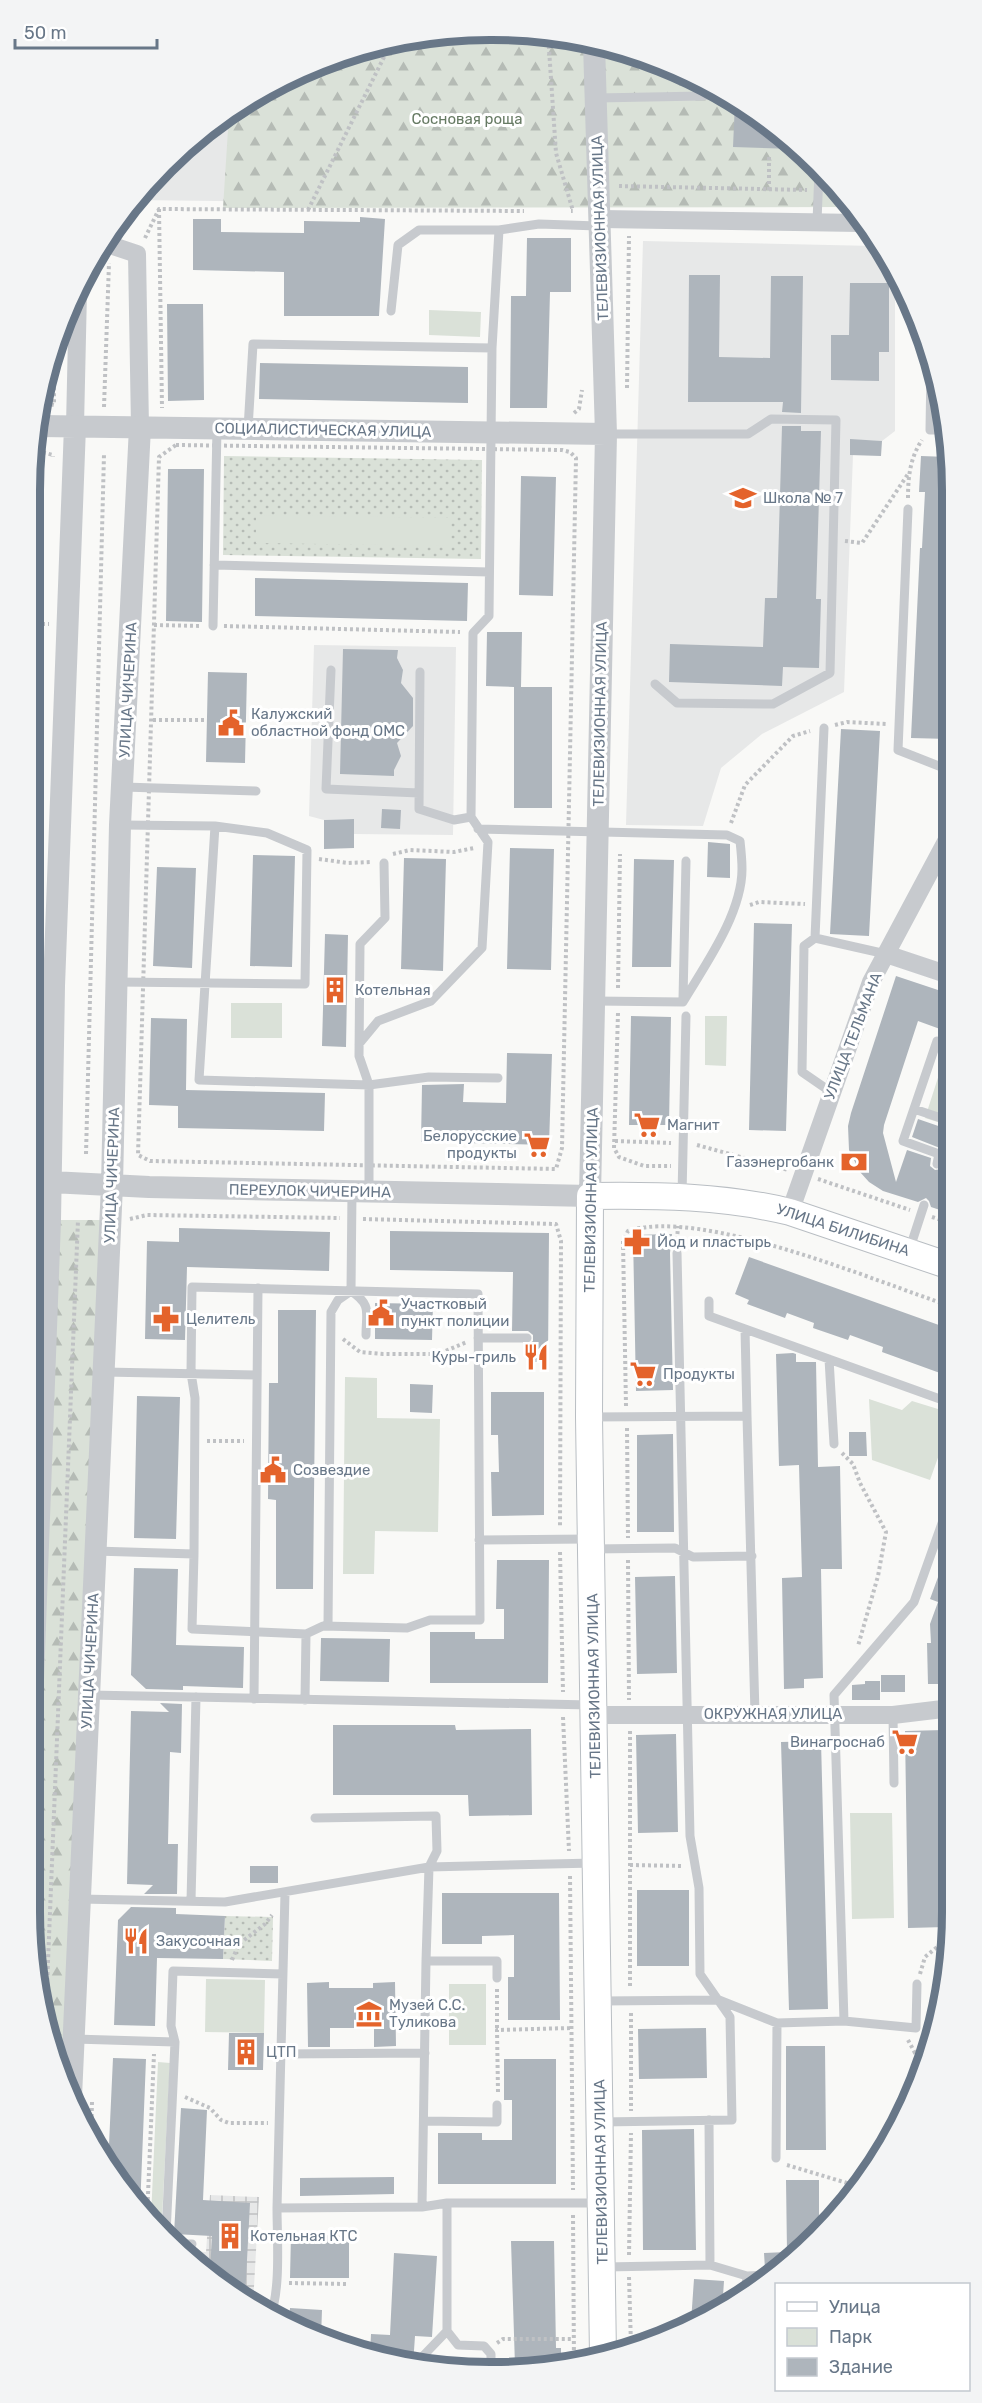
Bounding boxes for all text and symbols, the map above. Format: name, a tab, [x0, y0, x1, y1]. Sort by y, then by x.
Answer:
scale bar	[15, 12, 158, 50]
text: 50 m	[24, 22, 67, 44]
park label: Сосновая роща	[411, 110, 523, 128]
street label: ТЕЛЕВИЗИОННАЯ УЛИЦА	[588, 135, 612, 321]
street label: СОЦИАЛИСТИЧЕСКАЯ УЛИЦА	[214, 419, 432, 441]
school or university icon: Школа № 7	[728, 483, 758, 513]
place label: Школа № 7	[763, 489, 843, 507]
street label: ТЕЛЕВИЗИОННАЯ УЛИЦА	[589, 621, 611, 807]
street label: УЛИЦА ЧИЧЕРИНА	[115, 622, 141, 758]
place label: Калужский областной фонд ОМС	[251, 705, 405, 740]
public building icon: Калужский областной фонд ОМС	[216, 708, 246, 738]
street label: УЛИЦА ТЕЛЬМАНА	[820, 970, 886, 1102]
building icon: Котельная	[320, 975, 350, 1005]
place label: Котельная	[355, 981, 431, 999]
street label: УЛИЦА ЧИЧЕРИНА	[101, 1107, 123, 1243]
street label: ТЕЛЕВИЗИОННАЯ УЛИЦА	[580, 1107, 602, 1293]
supermarket icon: Магнит	[632, 1110, 662, 1140]
place label: Магнит	[667, 1116, 720, 1134]
place label: Белорусские продукты	[423, 1127, 517, 1162]
supermarket icon: Белорусские продукты	[522, 1130, 552, 1160]
bank icon: Газэнергобанк	[839, 1147, 869, 1177]
place label: Газэнергобанк	[726, 1153, 834, 1171]
street label: ПЕРЕУЛОК ЧИЧЕРИНА	[229, 1181, 391, 1201]
street label: УЛИЦА БИЛИБИНА	[774, 1200, 912, 1260]
pharmacy icon: Йод и пластырь	[622, 1227, 652, 1257]
place label: Йод и пластырь	[657, 1233, 772, 1251]
place label: Участковый пункт полиции	[401, 1295, 509, 1330]
public building icon: Участковый пункт полиции	[366, 1298, 396, 1328]
pharmacy icon: Целитель	[151, 1304, 181, 1334]
place label: Целитель	[186, 1310, 256, 1328]
restaurant icon: Куры-гриль	[521, 1342, 551, 1372]
place label: Куры-гриль	[431, 1348, 516, 1366]
supermarket icon: Продукты	[628, 1359, 658, 1389]
place label: Продукты	[663, 1365, 735, 1383]
public building icon: Созвездие	[258, 1455, 288, 1485]
place label: Созвездие	[293, 1461, 370, 1479]
street label: УЛИЦА ЧИЧЕРИНА	[77, 1593, 103, 1729]
street label: ТЕЛЕВИЗИОННАЯ УЛИЦА	[583, 1593, 605, 1779]
street label: ОКРУЖНАЯ УЛИЦА	[704, 1705, 842, 1723]
supermarket icon: Винагроснаб	[890, 1727, 920, 1757]
place label: Винагроснаб	[790, 1733, 885, 1751]
restaurant icon: Закусочная	[121, 1926, 151, 1956]
place label: Закусочная	[156, 1932, 240, 1950]
place label: Музей С.С. Туликова	[389, 1996, 465, 2031]
museum icon: Музей С.С. Туликова	[354, 1999, 384, 2029]
building icon: ЦТП	[231, 2037, 261, 2067]
place label: ЦТП	[266, 2043, 296, 2061]
street label: ТЕЛЕВИЗИОННАЯ УЛИЦА	[590, 2079, 612, 2265]
building icon: Котельная КТС	[215, 2221, 245, 2251]
place label: Котельная КТС	[250, 2227, 358, 2245]
legend	[775, 2283, 970, 2391]
text: Улица	[829, 2296, 881, 2318]
text: Парк	[829, 2326, 873, 2348]
text: Здание	[829, 2356, 893, 2378]

